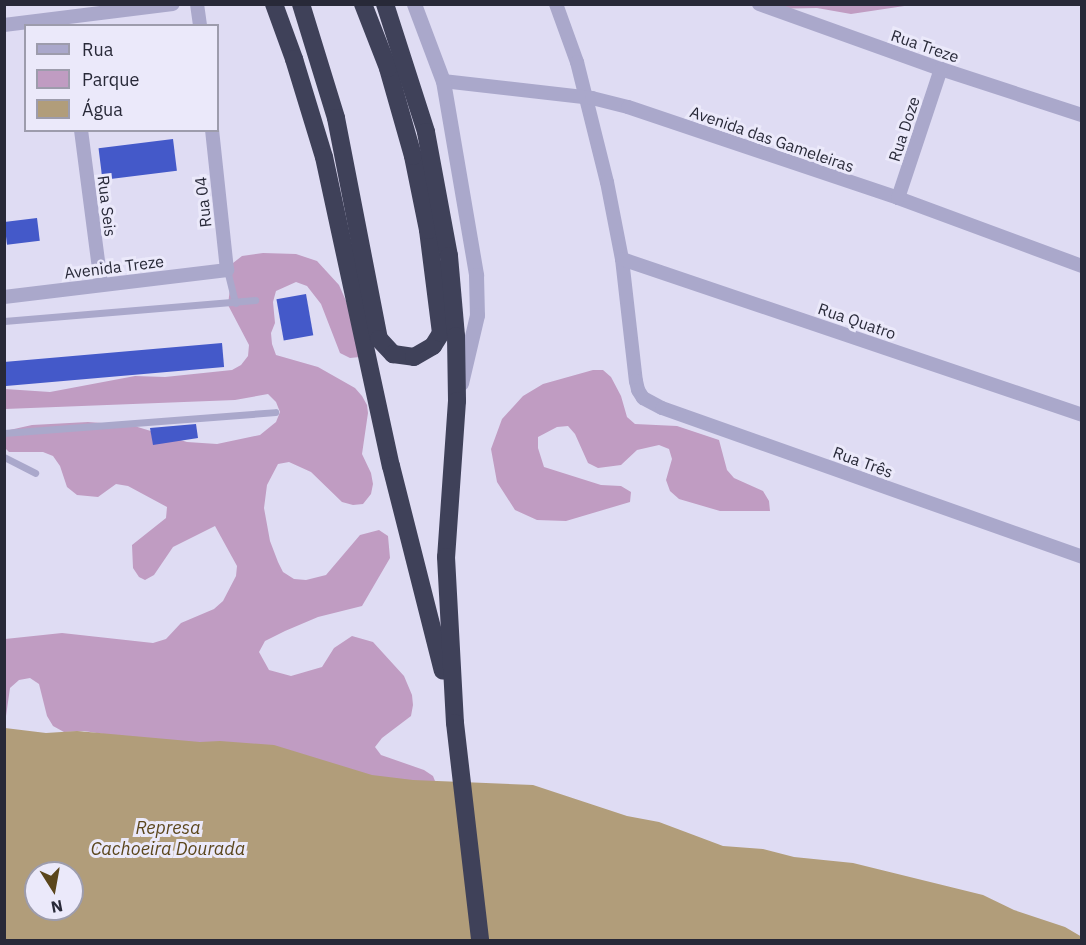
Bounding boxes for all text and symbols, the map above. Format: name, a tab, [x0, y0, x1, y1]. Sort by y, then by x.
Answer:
legend	[24, 24, 219, 132]
street label: Rua Treze	[888, 25, 962, 67]
text: Rua	[82, 38, 113, 61]
text: Parque	[82, 68, 139, 91]
street label: Rua Doze	[884, 94, 924, 164]
text: Água	[82, 98, 123, 121]
street label: Avenida das Gameleiras	[687, 102, 857, 176]
street label: Rua Seis	[94, 174, 120, 238]
street label: Rua 04	[191, 176, 215, 228]
street label: Avenida Treze	[63, 251, 165, 283]
street label: Rua Quatro	[816, 299, 898, 343]
street label: Rua Três	[830, 442, 896, 482]
water label: Represa Cachoeira Dourada	[91, 818, 245, 860]
north arrow	[24, 861, 84, 921]
text: N	[49, 896, 65, 918]

